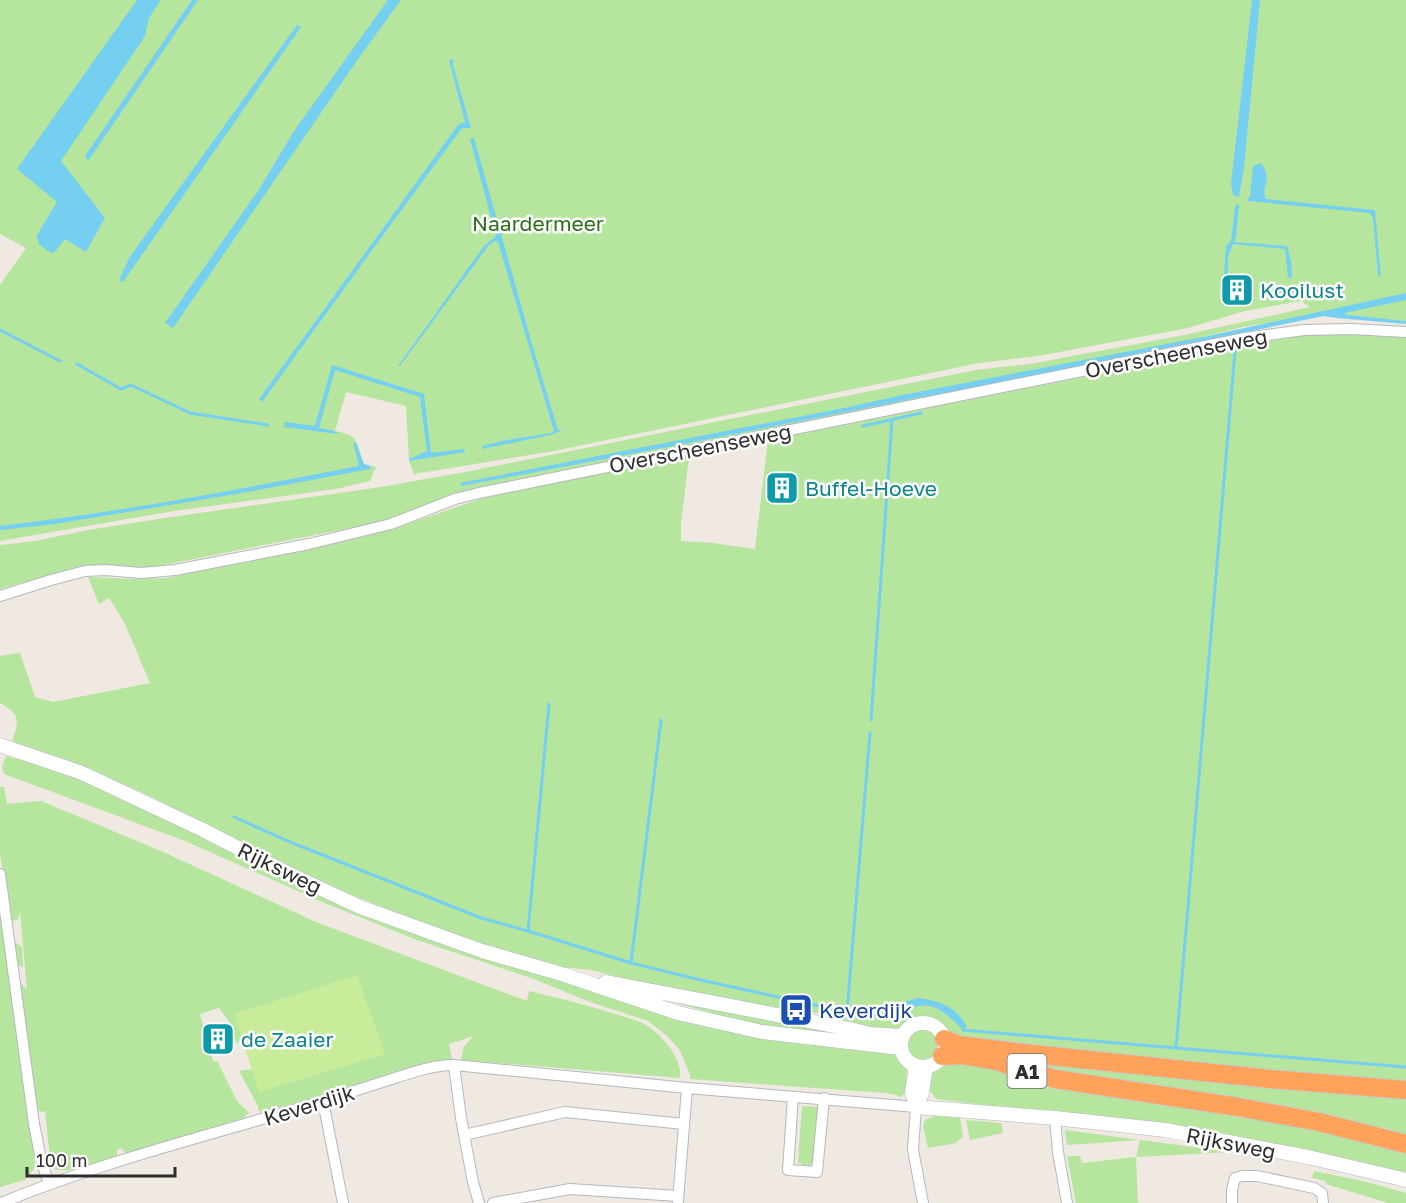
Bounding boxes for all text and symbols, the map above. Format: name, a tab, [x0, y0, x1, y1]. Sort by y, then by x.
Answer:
park label: Naardermeer	[472, 210, 604, 236]
building icon: Kooilust	[1219, 272, 1255, 308]
place label: Kooilust	[1260, 277, 1344, 303]
street label: Overscheenseweg	[1083, 323, 1269, 383]
street label: Overscheenseweg	[607, 418, 793, 478]
building icon: Buffel-Hoeve	[764, 470, 800, 506]
place label: Buffel-Hoeve	[805, 475, 937, 501]
street label: Rijksweg	[234, 836, 326, 900]
bus stop icon: Keverdijk	[778, 992, 814, 1028]
place label: Keverdijk	[819, 997, 913, 1023]
building icon: de Zaaier	[200, 1021, 236, 1057]
place label: de Zaaier	[241, 1026, 334, 1052]
road number: A1	[1008, 1054, 1046, 1088]
street label: Keverdijk	[261, 1079, 358, 1131]
street label: Rijksweg	[1184, 1122, 1278, 1164]
scale bar	[27, 1140, 176, 1178]
text: 100 m	[36, 1149, 87, 1171]

